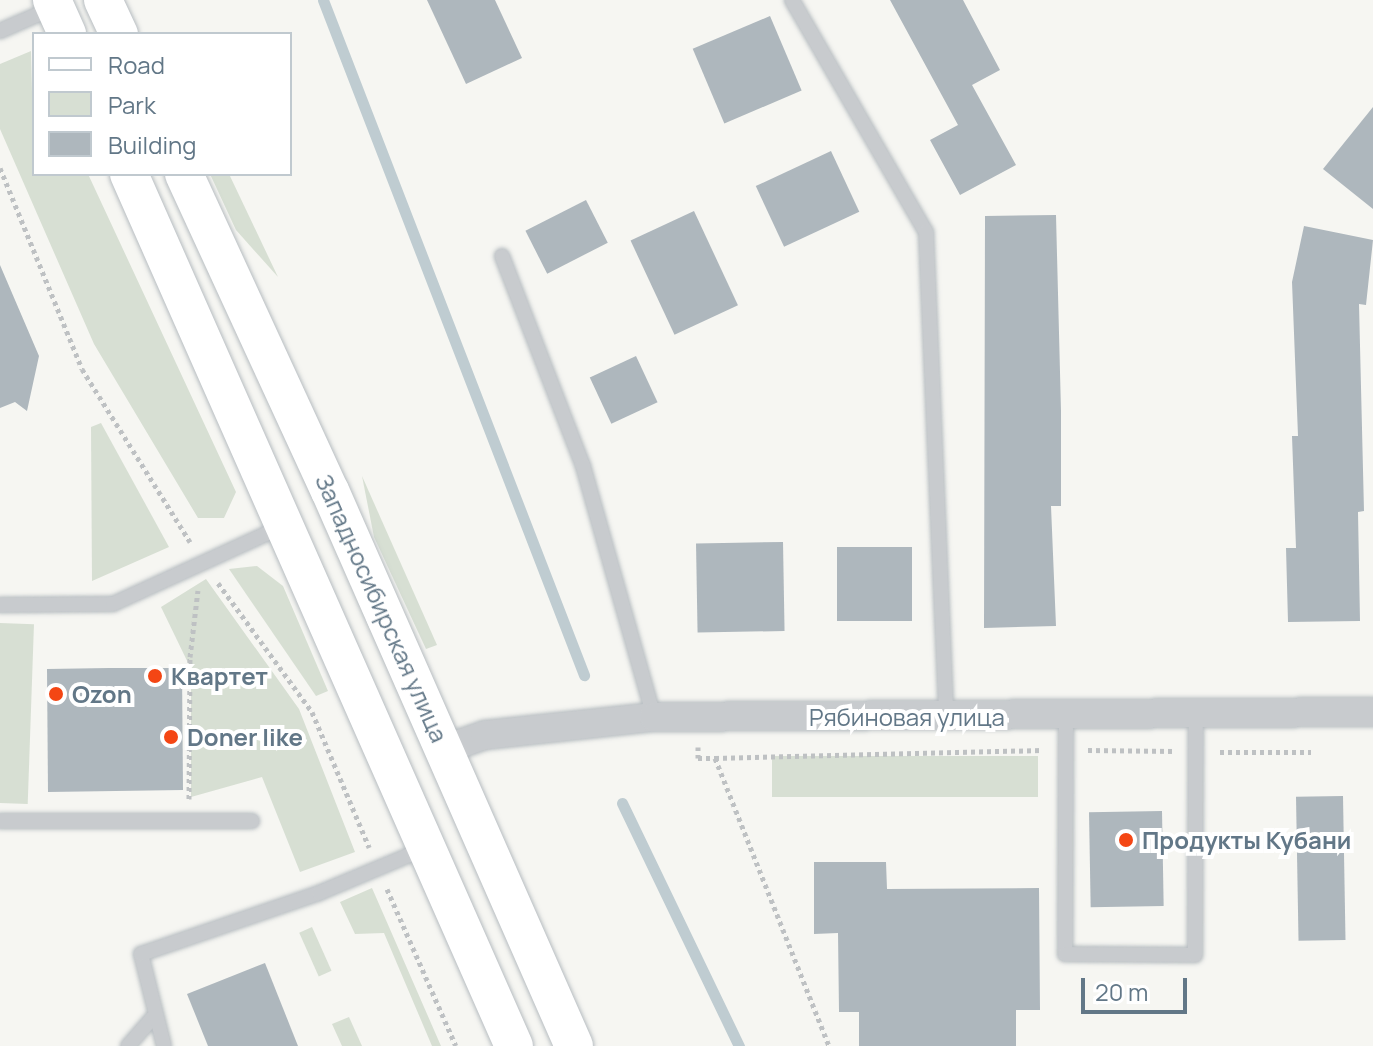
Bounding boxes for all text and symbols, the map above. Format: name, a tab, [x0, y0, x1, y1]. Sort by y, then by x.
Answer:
legend	[32, 32, 292, 176]
text: Road	[108, 48, 165, 81]
text: Park	[108, 88, 156, 121]
text: Building	[108, 128, 196, 161]
street label: Западносибирская улица	[310, 469, 454, 747]
place label: Квартет	[171, 662, 268, 690]
marker: Квартет	[146, 667, 164, 685]
place label: Ozon	[72, 680, 132, 708]
marker: Ozon	[47, 685, 65, 703]
street label: Рябиновая улица	[809, 703, 1005, 731]
place label: Doner like	[187, 723, 303, 751]
marker: Doner like	[162, 728, 180, 746]
place label: Продукты Кубани	[1142, 826, 1351, 854]
marker: Продукты Кубани	[1117, 831, 1135, 849]
scale bar	[1085, 962, 1191, 1012]
text: 20 m	[1095, 975, 1148, 1008]

